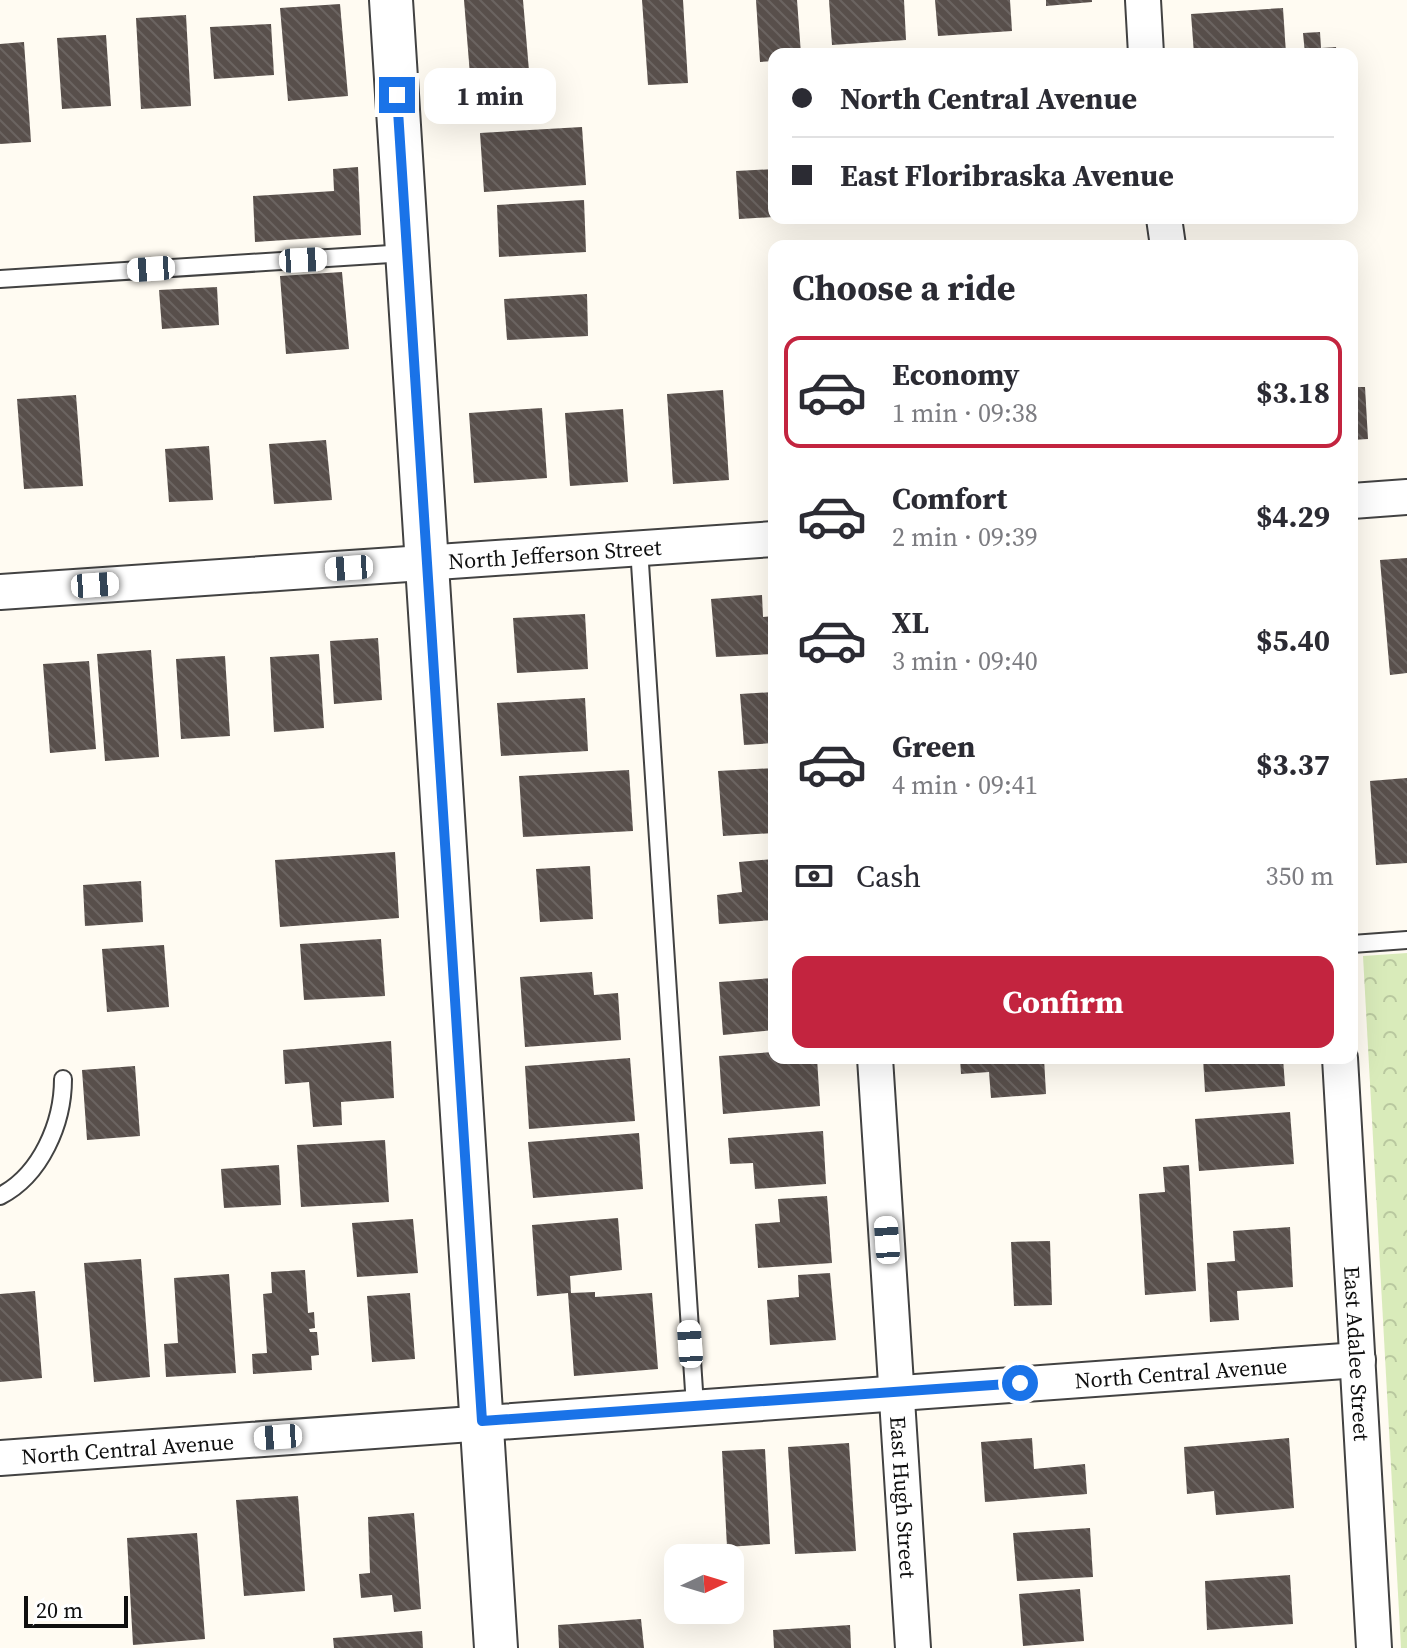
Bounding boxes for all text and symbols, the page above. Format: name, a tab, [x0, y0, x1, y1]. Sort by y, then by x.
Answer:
callout: 1 min	[425, 67, 557, 123]
route end	[379, 77, 415, 113]
text: 1 min	[456, 78, 524, 114]
text: North Central Avenue	[840, 78, 1137, 119]
text: East Floribraska Avenue	[840, 155, 1174, 196]
car	[278, 247, 328, 273]
car	[126, 255, 176, 283]
text: Choose a ride	[792, 263, 1015, 312]
text: Economy	[892, 354, 1020, 395]
icon: car	[796, 356, 868, 428]
text: $3.18	[1256, 372, 1330, 413]
text: 1 min · 09:38	[892, 395, 1038, 431]
text: Comfort	[892, 478, 1007, 519]
icon: car	[796, 480, 868, 552]
text: $4.29	[1256, 496, 1330, 537]
text: 2 min · 09:39	[892, 519, 1038, 555]
street label: North Jefferson Street	[447, 532, 663, 576]
car	[324, 554, 374, 582]
car	[70, 571, 120, 599]
text: XL	[892, 602, 929, 643]
icon: car	[796, 604, 868, 676]
text: $5.40	[1256, 620, 1330, 661]
text: 3 min · 09:40	[892, 643, 1038, 679]
text: Green	[892, 726, 975, 767]
icon: car	[796, 728, 868, 800]
text: $3.37	[1256, 744, 1330, 785]
text: 4 min · 09:41	[892, 767, 1038, 803]
icon: cash	[792, 854, 836, 898]
text: Cash	[856, 856, 921, 897]
text: 350 m	[1266, 858, 1334, 894]
button: Confirm	[792, 956, 1334, 1048]
car	[873, 1215, 901, 1265]
street label: East Adalee Street	[1337, 1265, 1377, 1443]
car	[676, 1319, 704, 1369]
street label: North Central Avenue	[1074, 1350, 1288, 1395]
route start	[1002, 1365, 1038, 1401]
street label: East Hugh Street	[883, 1415, 924, 1580]
car	[253, 1423, 303, 1451]
street label: North Central Avenue	[20, 1426, 235, 1471]
north arrow	[664, 1544, 744, 1624]
map controls	[664, 1544, 744, 1624]
scale bar	[24, 1592, 128, 1628]
text: 20 m	[36, 1595, 83, 1625]

